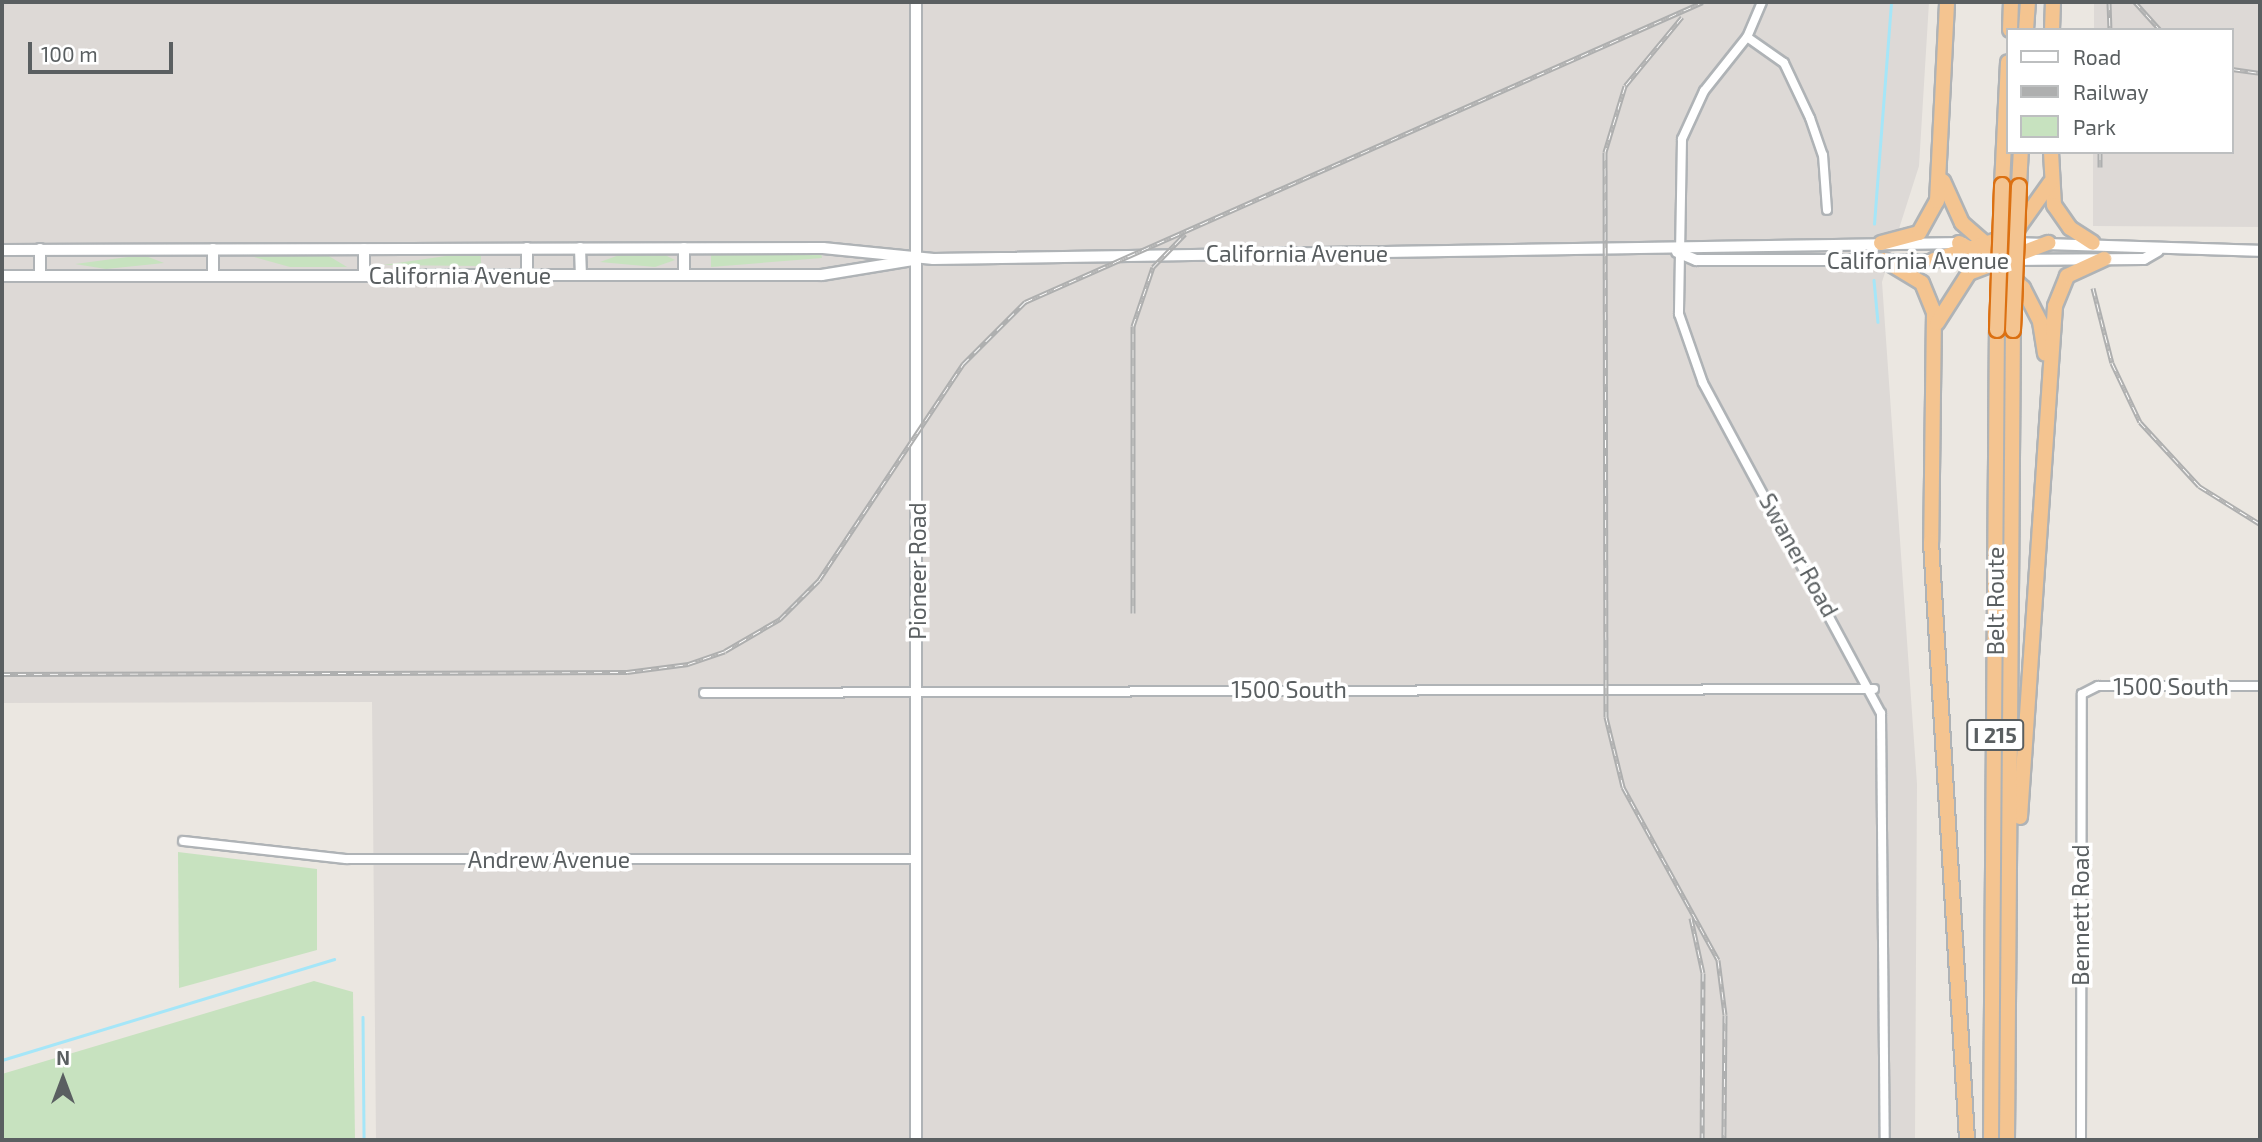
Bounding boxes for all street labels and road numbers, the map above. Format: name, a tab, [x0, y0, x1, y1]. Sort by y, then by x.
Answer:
street label: California Avenue	[1205, 239, 1389, 267]
street label: California Avenue	[1826, 246, 2010, 274]
street label: California Avenue	[368, 261, 552, 289]
street label: Swaner Road	[1754, 488, 1844, 622]
street label: Pioneer Road	[903, 502, 931, 640]
street label: Belt Route	[1981, 547, 2009, 655]
street label: 1500 South	[2113, 672, 2229, 700]
street label: 1500 South	[1231, 675, 1347, 703]
road number: I 215	[1965, 718, 2025, 752]
street label: Bennett Road	[2066, 844, 2094, 986]
street label: Andrew Avenue	[467, 845, 631, 873]

